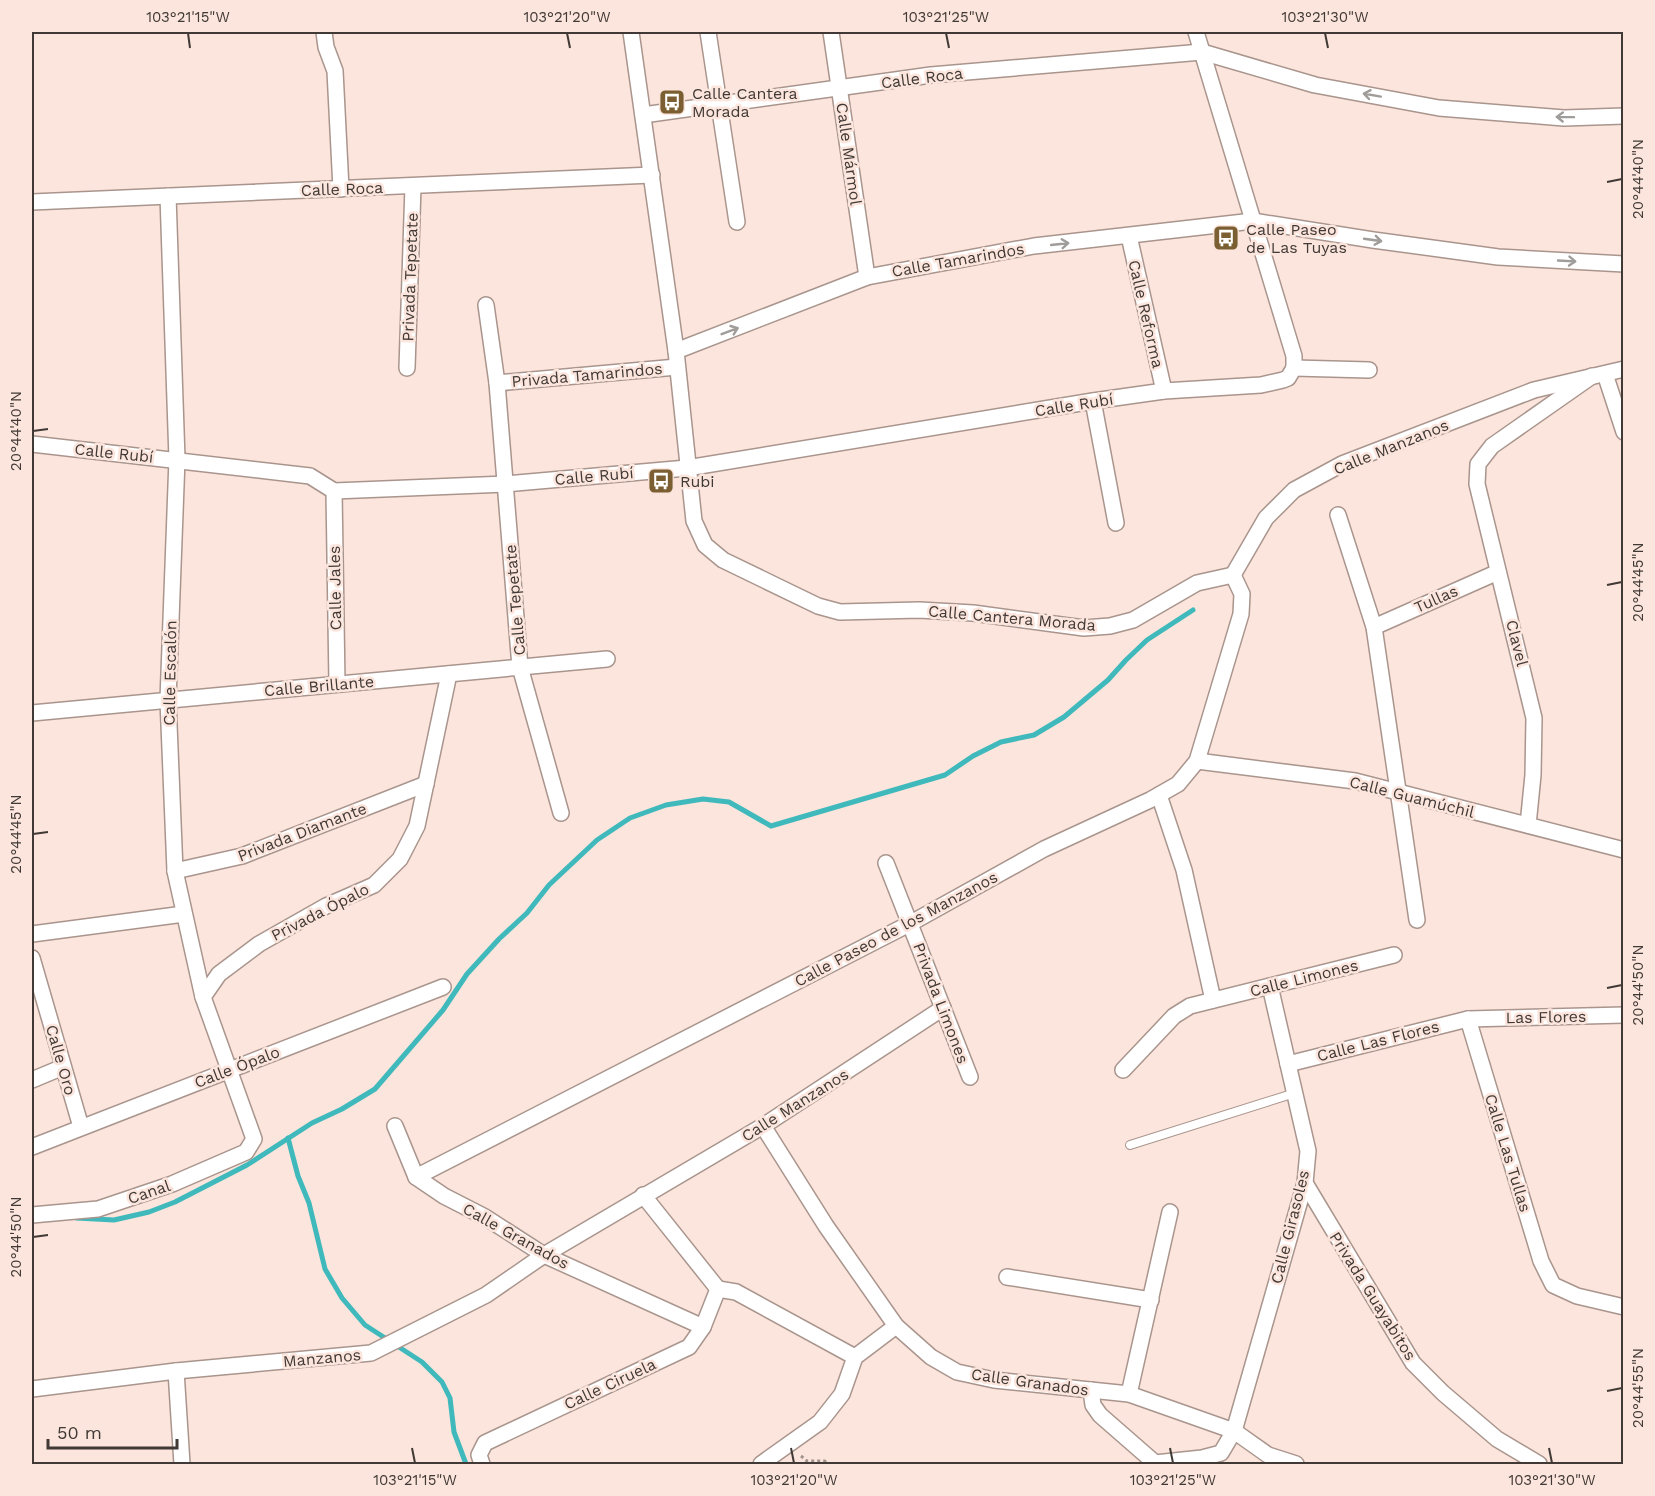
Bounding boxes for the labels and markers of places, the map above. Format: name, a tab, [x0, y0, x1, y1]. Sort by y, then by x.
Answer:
place label: Calle Cantera Morada	[692, 84, 798, 121]
bus stop icon: Calle Cantera Morada	[657, 87, 687, 117]
place label: Calle Paseo de Las Tuyas	[1246, 220, 1347, 257]
bus stop icon: Calle Paseo de Las Tuyas	[1211, 223, 1241, 253]
bus stop icon: Rubi	[646, 466, 676, 496]
place label: Rubi	[680, 472, 715, 491]

